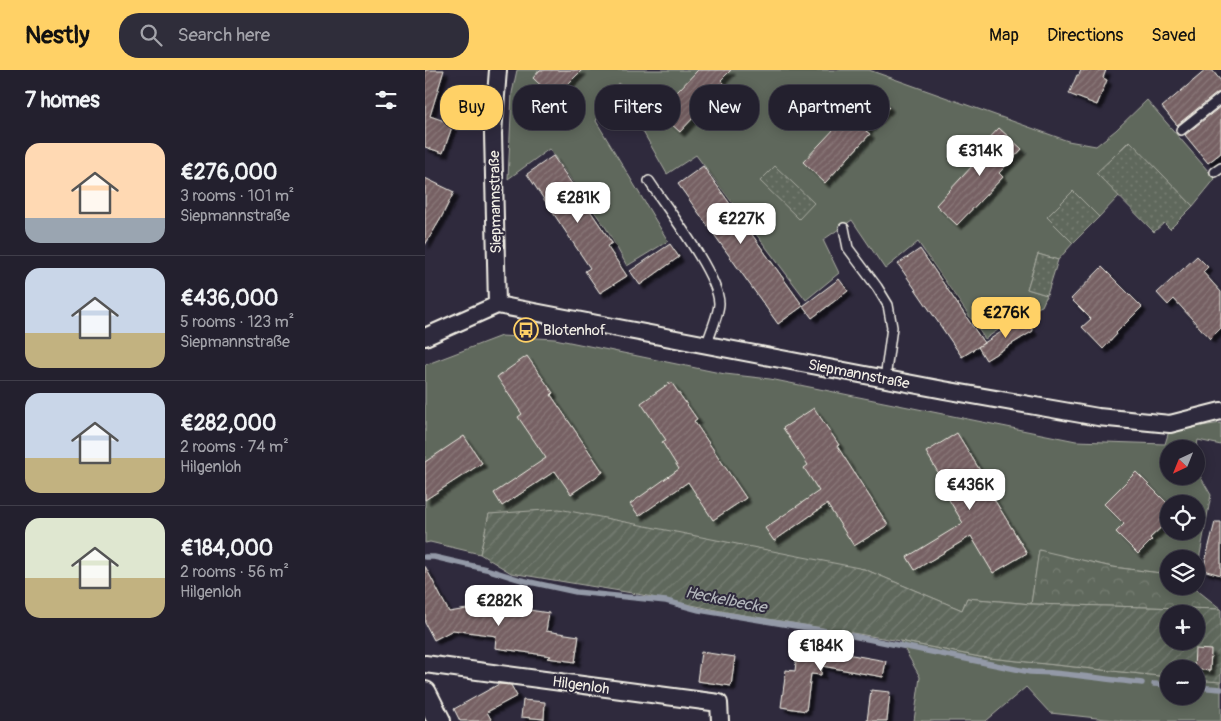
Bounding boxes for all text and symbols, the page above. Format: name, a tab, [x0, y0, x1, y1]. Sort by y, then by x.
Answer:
search box	[119, 13, 469, 58]
text: Nestly	[25, 21, 89, 50]
icon: search	[137, 21, 165, 49]
text: Search here	[177, 23, 270, 47]
text: Map	[989, 24, 1019, 47]
text: Directions	[1047, 24, 1123, 47]
text: Saved	[1151, 24, 1196, 47]
chip: Buy	[440, 85, 503, 130]
chip: Rent	[513, 85, 585, 130]
chip: Filters	[595, 85, 680, 130]
chip: New	[690, 85, 759, 130]
chip: Apartment	[769, 85, 889, 130]
icon: filters	[372, 86, 400, 114]
text: 7 homes	[25, 87, 100, 114]
pin: €314K	[945, 134, 1015, 177]
text: €314K	[958, 141, 1002, 161]
street label: Siepmannstraße	[485, 150, 506, 254]
text: €276,000	[180, 159, 277, 186]
icon: home	[65, 163, 125, 223]
pin: €281K	[543, 182, 613, 224]
text: 3 rooms · 101 m²	[180, 186, 294, 206]
text: €281K	[556, 188, 600, 208]
pin: €227K	[706, 202, 776, 245]
text: Siepmannstraße	[180, 206, 290, 226]
text: €227K	[718, 209, 764, 229]
text: €436,000	[180, 285, 278, 312]
icon: home	[65, 288, 125, 348]
pin: €276K	[971, 296, 1041, 339]
text: €276K	[983, 303, 1029, 323]
text: 5 rooms · 123 m²	[180, 312, 294, 332]
bus stop icon: Blotenhof	[513, 317, 539, 343]
place label: Blotenhof	[543, 321, 606, 340]
text: Siepmannstraße	[180, 332, 290, 352]
street label: Siepmannstraße	[806, 355, 912, 394]
text: €282,000	[180, 410, 276, 437]
icon: home	[65, 413, 125, 473]
text: 2 rooms · 74 m²	[180, 437, 289, 457]
north arrow	[1160, 440, 1205, 485]
map controls	[1160, 440, 1205, 705]
text: Hilgenloh	[180, 457, 241, 477]
pin: €436K	[935, 468, 1005, 511]
text: €436K	[946, 475, 994, 495]
button: locate	[1160, 495, 1205, 540]
text: €184,000	[180, 535, 273, 562]
icon: home	[65, 538, 125, 598]
button: layers	[1160, 550, 1205, 595]
text: 2 rooms · 56 m²	[180, 562, 289, 582]
text: Hilgenloh	[180, 582, 241, 602]
water label: Heckelbecke	[684, 582, 770, 618]
pin: €282K	[464, 584, 534, 627]
text: €282K	[476, 591, 522, 611]
button: +	[1160, 605, 1205, 650]
pin: €184K	[786, 630, 856, 672]
text: €184K	[799, 636, 843, 656]
button: −	[1160, 660, 1205, 705]
street label: Hilgenloh	[551, 672, 611, 699]

